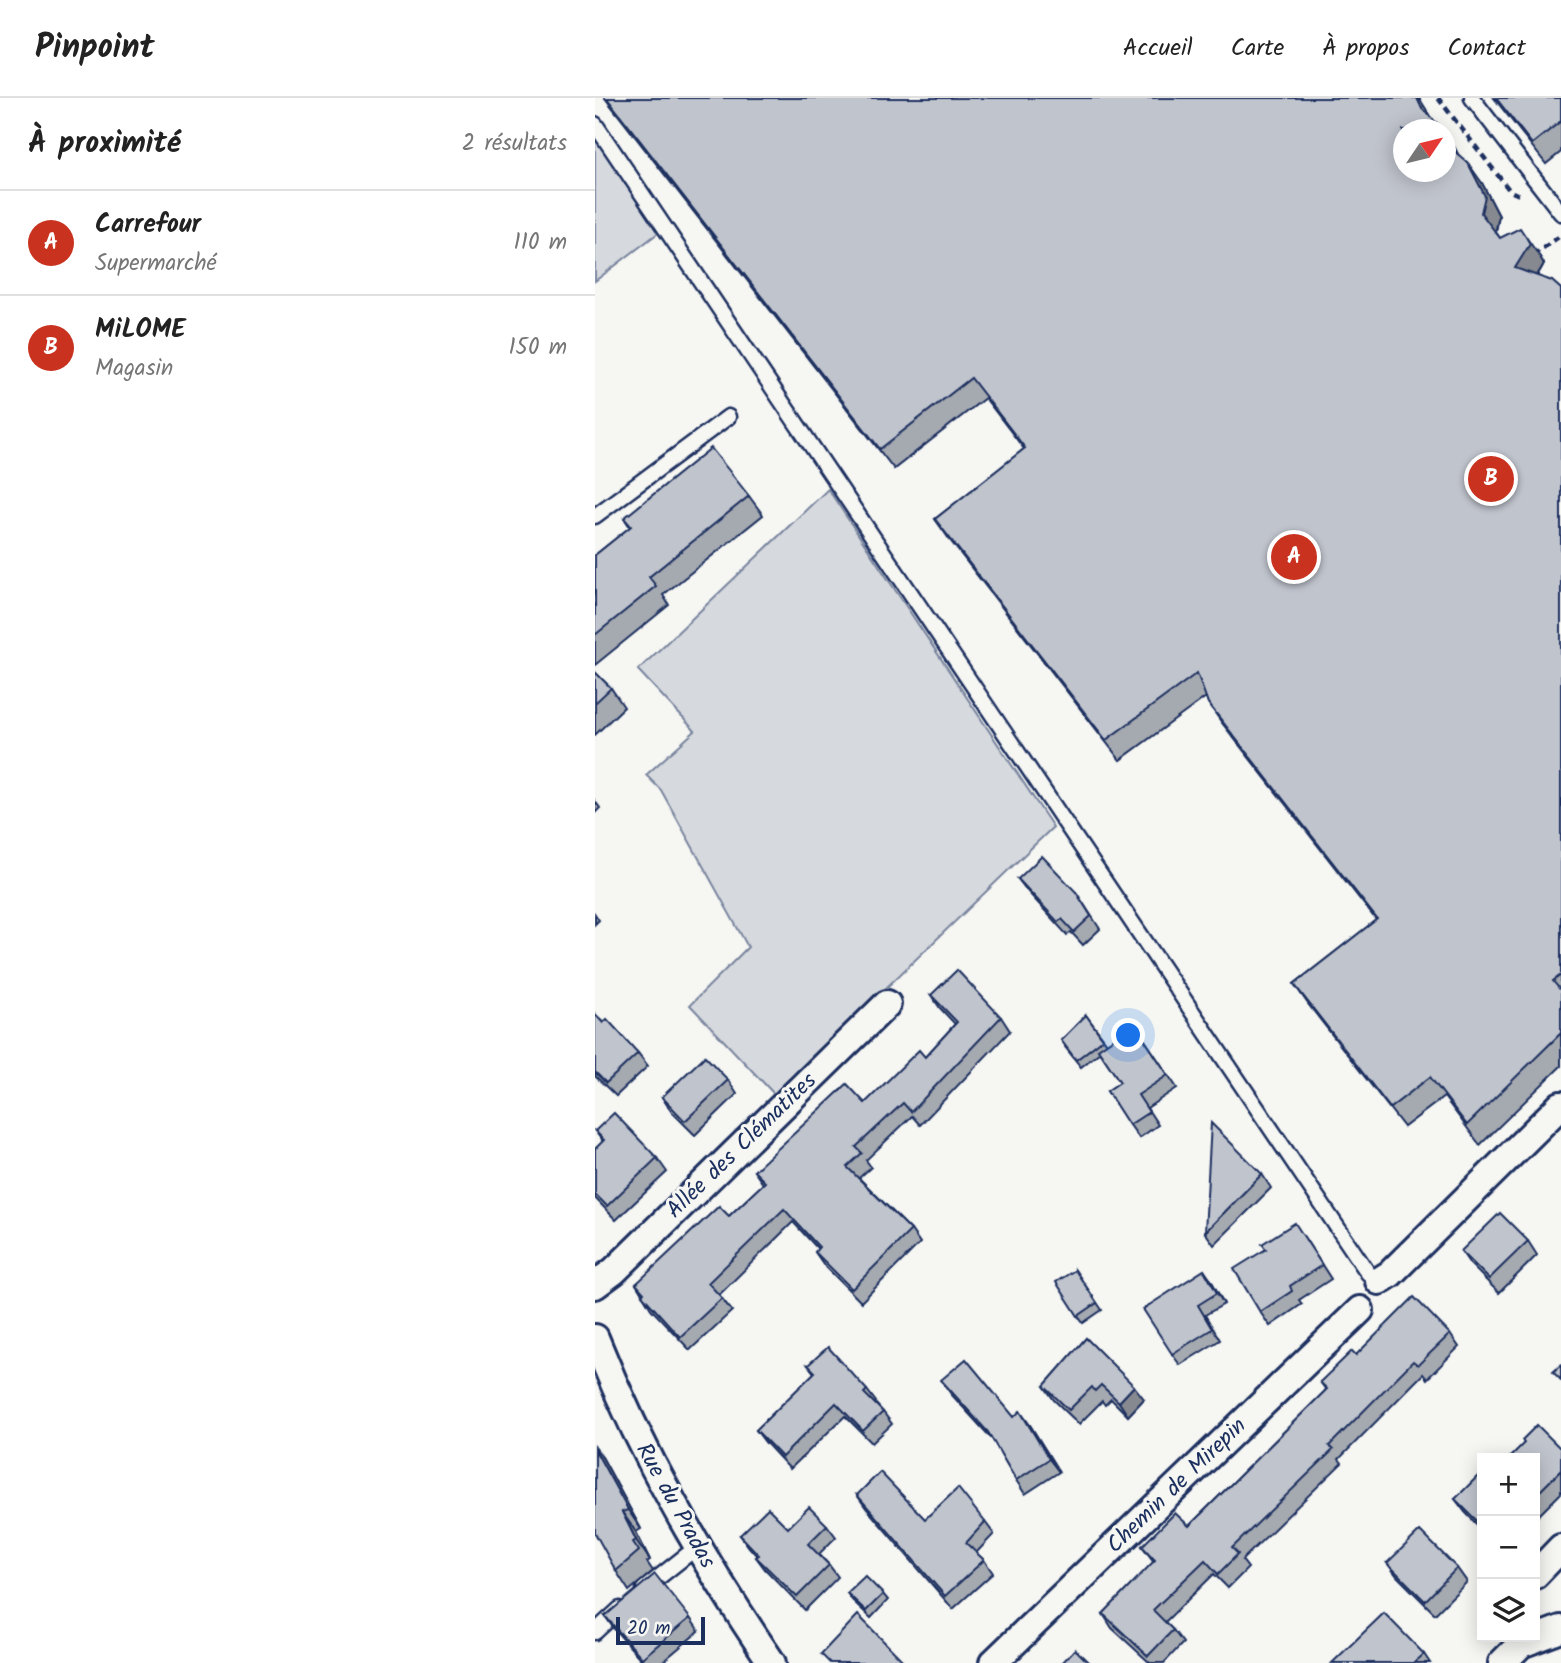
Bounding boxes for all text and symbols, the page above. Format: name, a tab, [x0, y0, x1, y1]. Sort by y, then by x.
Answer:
text: Pinpoint	[35, 22, 155, 75]
text: Accueil	[1123, 29, 1193, 68]
text: Carte	[1231, 29, 1284, 68]
text: À propos	[1322, 29, 1409, 68]
text: Contact	[1447, 29, 1526, 68]
north arrow	[1393, 119, 1456, 182]
text: À proximité	[28, 120, 181, 168]
text: 2 résultats	[462, 126, 567, 162]
text: Carrefour	[95, 204, 201, 246]
text: A	[44, 225, 58, 261]
text: 110 m	[514, 225, 567, 261]
text: Supermarché	[95, 246, 217, 282]
text: MiLOME	[95, 309, 186, 351]
text: B	[44, 330, 58, 366]
text: 150 m	[508, 330, 567, 366]
text: Magasin	[95, 351, 173, 387]
pin: B	[1468, 453, 1514, 505]
pin: A	[1271, 531, 1317, 583]
your location	[1111, 1018, 1145, 1052]
street label: Allée des Clématites	[658, 1064, 826, 1228]
street label: Chemin de Mirepin	[1099, 1409, 1255, 1563]
street label: Rue du Pradas	[626, 1437, 724, 1576]
map controls	[1477, 1453, 1540, 1642]
button: +	[1477, 1453, 1540, 1516]
button: −	[1477, 1516, 1540, 1579]
button: layers	[1477, 1579, 1540, 1642]
scale bar	[616, 1614, 705, 1646]
text: 20 m	[627, 1614, 670, 1644]

